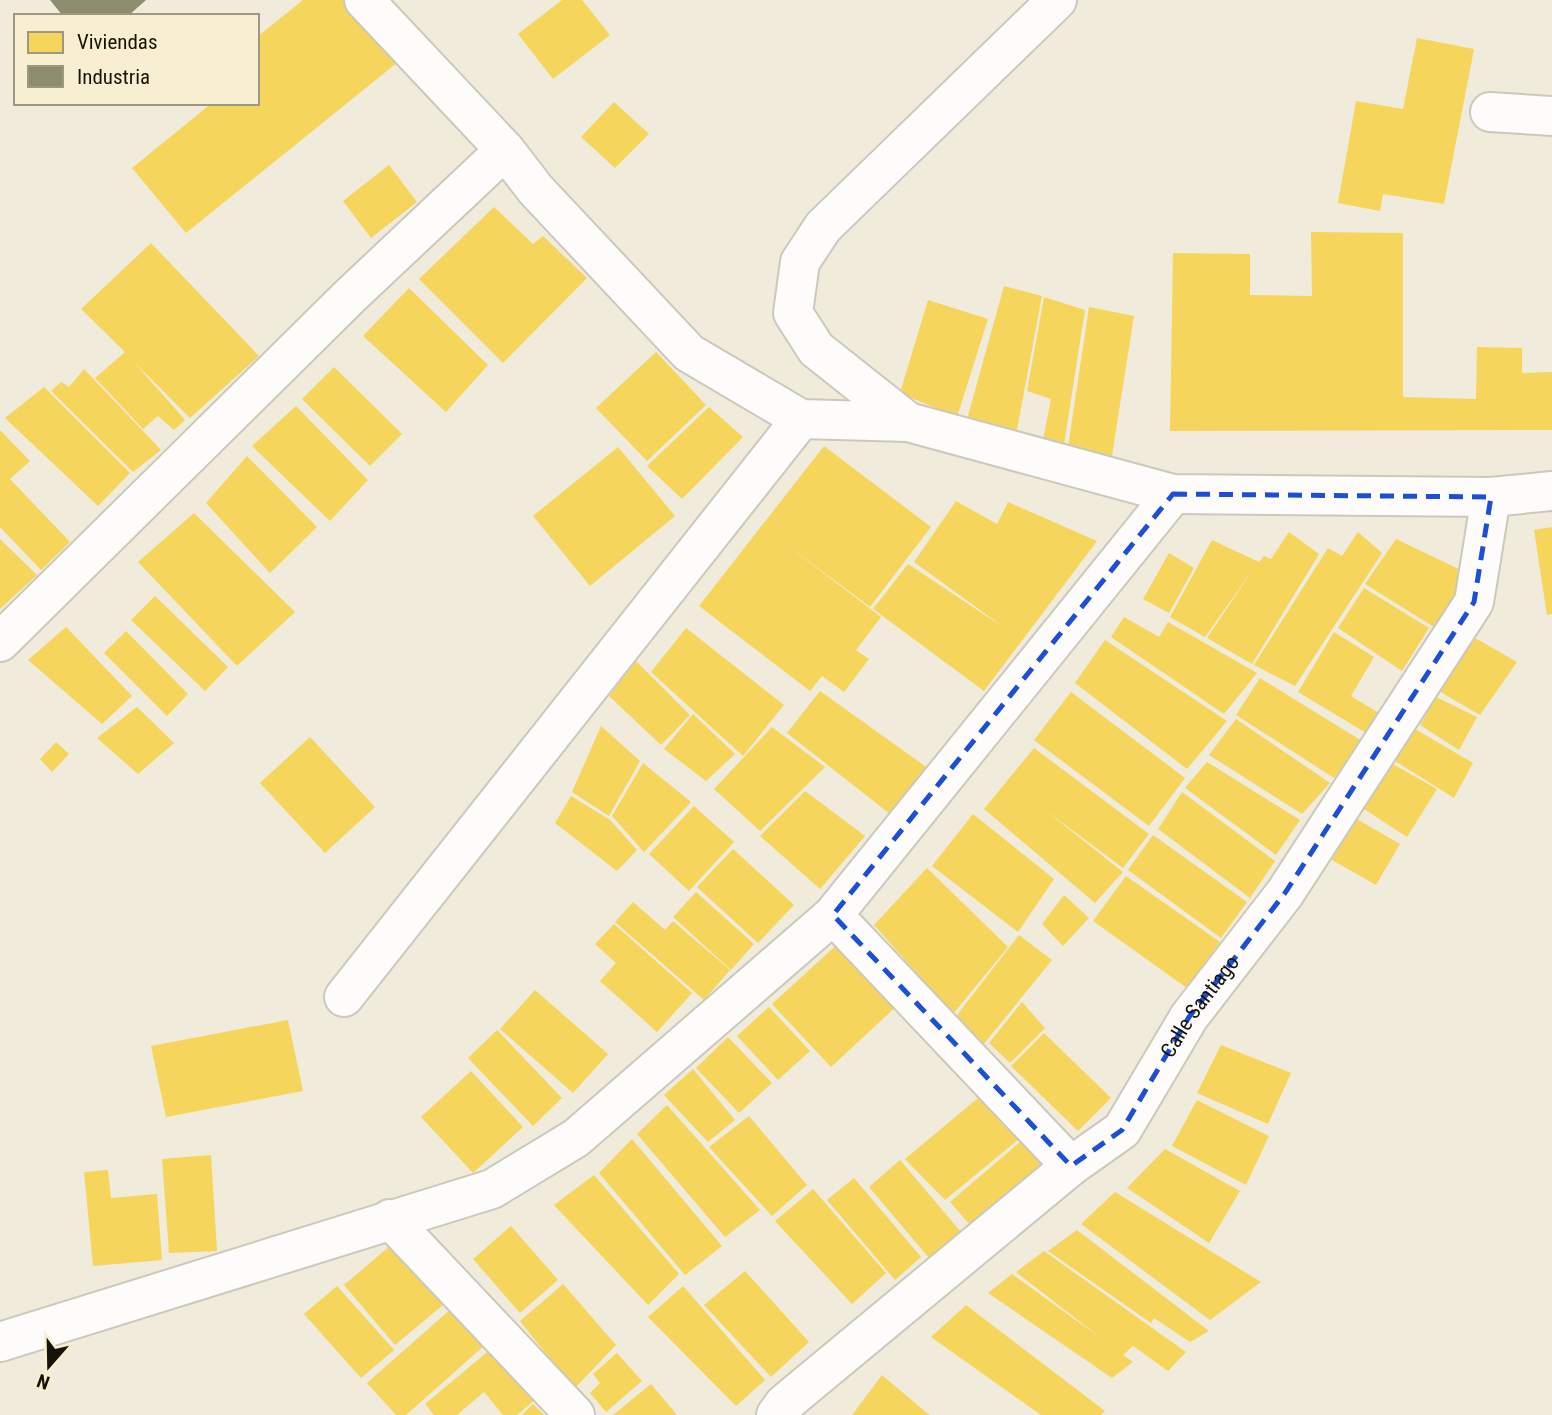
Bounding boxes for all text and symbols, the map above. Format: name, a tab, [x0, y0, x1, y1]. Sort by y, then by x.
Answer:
legend	[14, 14, 259, 105]
text: Viviendas	[77, 30, 157, 54]
text: Industria	[77, 65, 150, 89]
street label: Calle Santiago	[1156, 951, 1244, 1062]
north arrow	[14, 1331, 84, 1401]
text: N	[34, 1369, 53, 1394]

